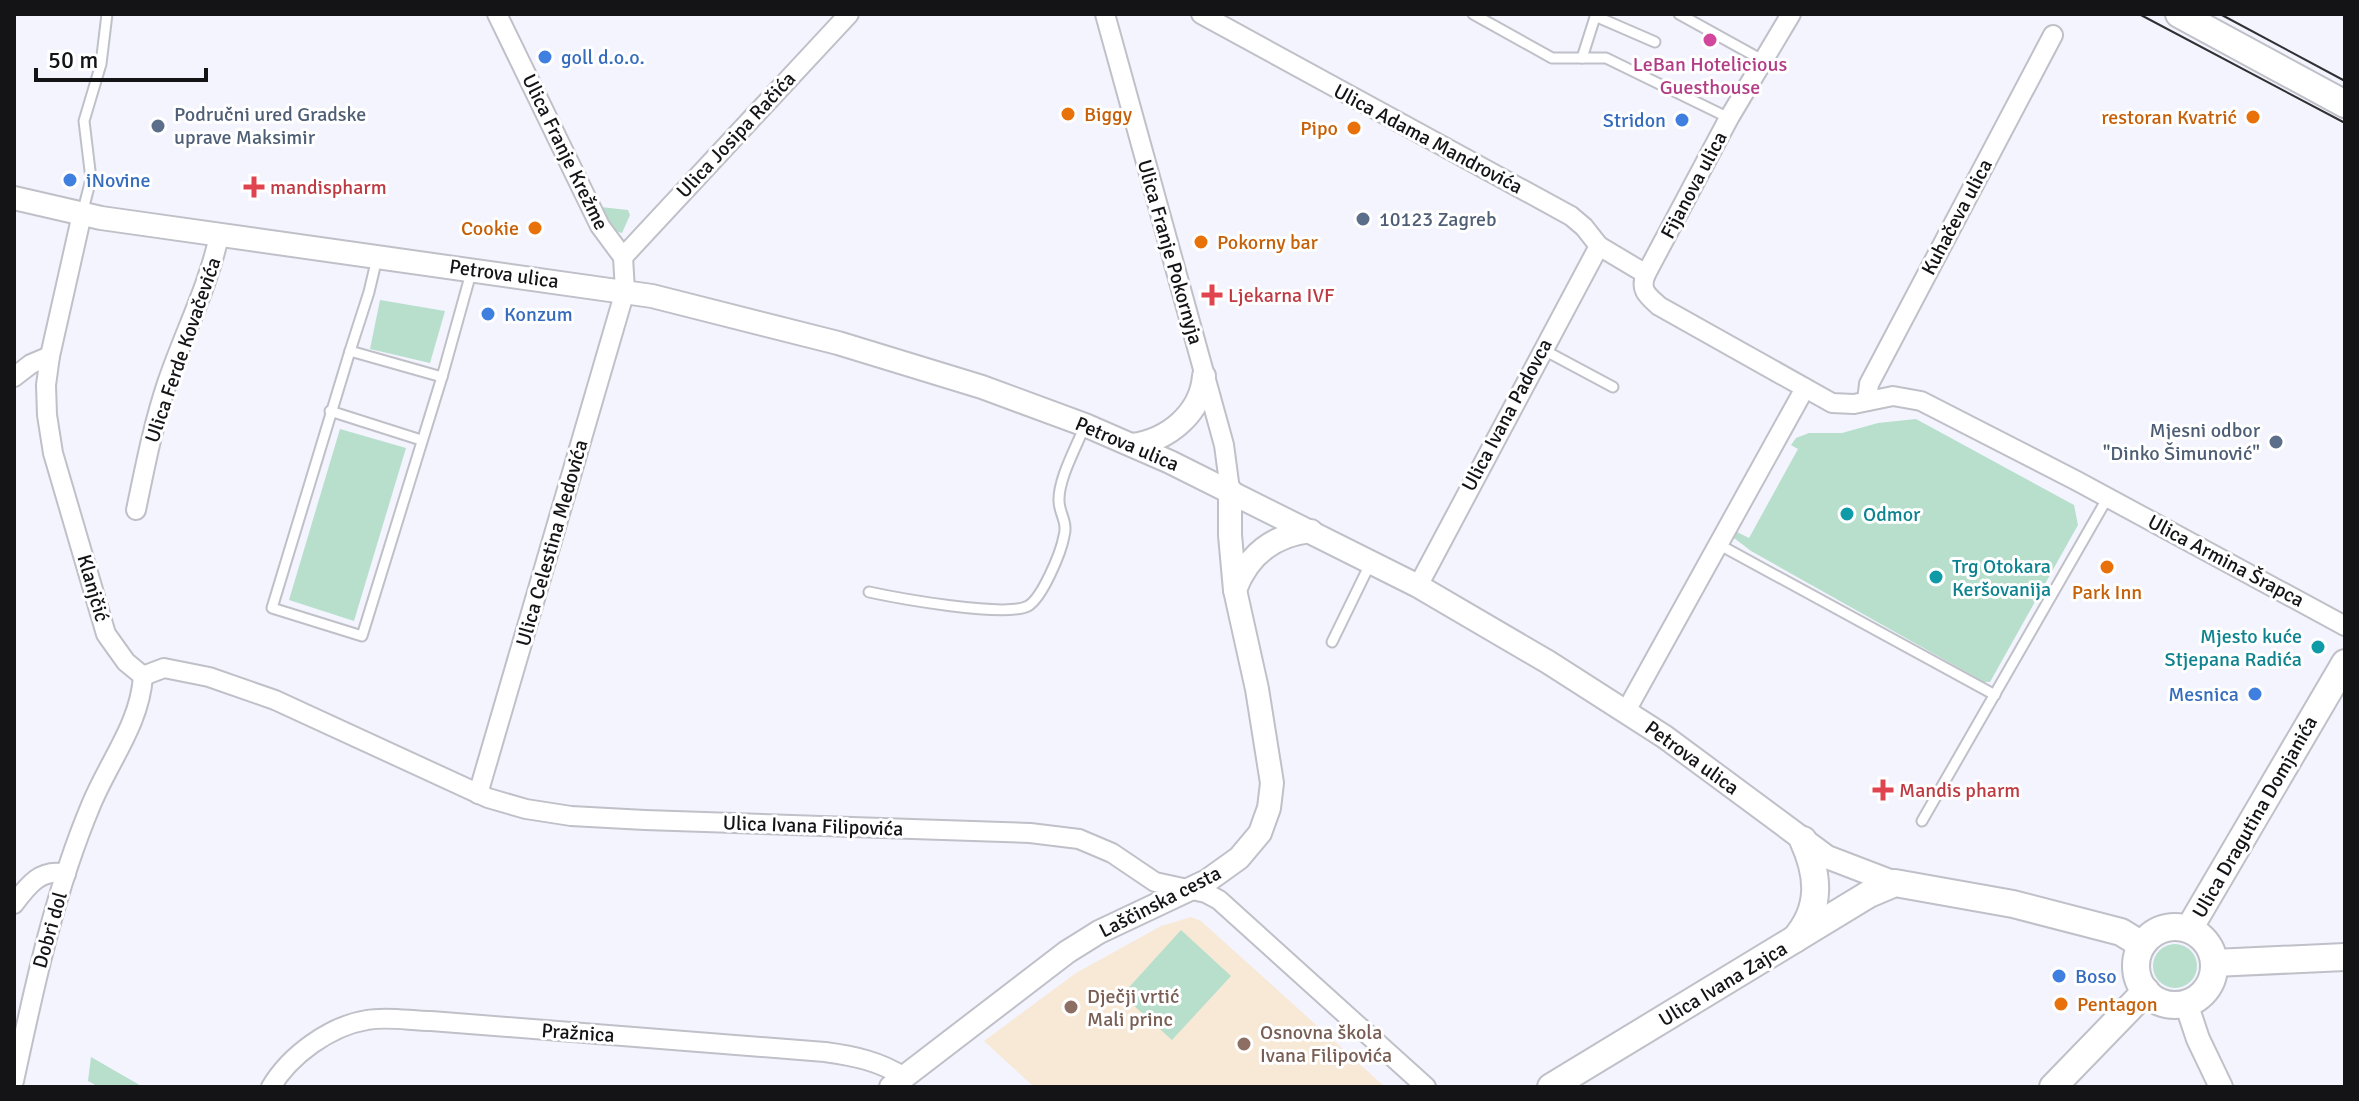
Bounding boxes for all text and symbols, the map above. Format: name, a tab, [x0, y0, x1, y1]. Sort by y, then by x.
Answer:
marker: LeBan Hotelicious Guesthouse	[1701, 31, 1719, 49]
scale bar	[36, 32, 206, 82]
text: 50 m	[48, 45, 98, 75]
place label: goll d.o.o.	[561, 45, 645, 70]
marker: goll d.o.o.	[536, 48, 554, 66]
place label: LeBan Hotelicious Guesthouse	[1633, 52, 1787, 100]
street label: Ulica Josipa Račića	[671, 67, 801, 203]
street label: Ulica Franje Krežme	[516, 70, 614, 234]
street label: Ulica Adama Mandrovića	[1329, 79, 1527, 199]
place label: Područni ured Gradske uprave Maksimir	[174, 102, 366, 150]
place label: Biggy	[1084, 102, 1133, 127]
marker: Biggy	[1059, 105, 1077, 123]
place label: restoran Kvatrić	[2101, 105, 2237, 130]
place label: Stridon	[1603, 108, 1666, 133]
marker: restoran Kvatrić	[2244, 108, 2262, 126]
marker: Stridon	[1673, 111, 1691, 129]
place label: Pipo	[1300, 116, 1338, 141]
marker: Područni ured Gradske uprave Maksimir	[149, 117, 167, 135]
marker: Pipo	[1345, 119, 1363, 137]
street label: Fijanova ulica	[1655, 127, 1733, 243]
street label: Kuhačeva ulica	[1916, 155, 1998, 279]
street label: Ulica Franje Pokornyja	[1132, 157, 1208, 347]
place label: iNovine	[86, 168, 150, 193]
marker: iNovine	[61, 171, 79, 189]
place label: mandispharm	[270, 175, 387, 200]
marker: mandispharm	[245, 178, 263, 196]
place label: 10123 Zagreb	[1379, 207, 1496, 232]
marker: 10123 Zagreb	[1354, 210, 1372, 228]
place label: Cookie	[461, 216, 519, 241]
marker: Cookie	[526, 219, 544, 237]
place label: Pokorny bar	[1217, 230, 1319, 255]
marker: Pokorny bar	[1192, 233, 1210, 251]
street label: Ulica Ferde Kovačevića	[140, 254, 226, 446]
street label: Petrova ulica	[448, 254, 560, 294]
place label: Ljekarna IVF	[1228, 283, 1334, 308]
marker: Ljekarna IVF	[1203, 286, 1221, 304]
place label: Konzum	[504, 302, 573, 327]
marker: Konzum	[479, 305, 497, 323]
street label: Ulica Ivana Padovca	[1456, 334, 1558, 496]
street label: Petrova ulica	[1071, 411, 1183, 477]
place label: Mjesni odbor "Dinko Šimunović"	[2103, 418, 2261, 466]
marker: Mjesni odbor "Dinko Šimunović"	[2267, 433, 2285, 451]
street label: Ulica Celestina Medovića	[511, 437, 593, 649]
place label: Odmor	[1863, 502, 1921, 527]
marker: Odmor	[1838, 505, 1856, 523]
street label: Ulica Armina Šrapca	[2143, 509, 2309, 613]
street label: Klanjčić	[71, 551, 115, 625]
place label: Trg Otokara Keršovanija	[1952, 554, 2051, 602]
marker: Park Inn	[2098, 558, 2116, 576]
marker: Trg Otokara Keršovanija	[1927, 568, 1945, 586]
place label: Park Inn	[2072, 580, 2142, 605]
place label: Mjesto kuće Stjepana Radića	[2165, 624, 2302, 672]
marker: Mjesto kuće Stjepana Radića	[2309, 638, 2327, 656]
place label: Mesnica	[2168, 682, 2239, 707]
marker: Mesnica	[2246, 685, 2264, 703]
street label: Ulica Dragutina Domjanića	[2187, 711, 2323, 923]
street label: Petrova ulica	[1640, 715, 1744, 801]
place label: Mandis pharm	[1899, 778, 2020, 803]
marker: Mandis pharm	[1874, 781, 1892, 799]
street label: Ulica Ivana Filipovića	[722, 810, 904, 842]
street label: Laščinska cesta	[1095, 861, 1225, 943]
street label: Dobri dol	[27, 889, 73, 971]
street label: Ulica Ivana Zajca	[1654, 936, 1792, 1032]
place label: Boso	[2075, 964, 2117, 989]
marker: Boso	[2050, 967, 2068, 985]
place label: Dječji vrtić Mali princ	[1087, 984, 1179, 1032]
place label: Pentagon	[2077, 992, 2158, 1017]
marker: Pentagon	[2052, 995, 2070, 1013]
marker: Dječji vrtić Mali princ	[1062, 998, 1080, 1016]
street label: Pražnica	[541, 1018, 615, 1048]
place label: Osnovna škola Ivana Filipovića	[1260, 1020, 1392, 1068]
marker: Osnovna škola Ivana Filipovića	[1235, 1035, 1253, 1053]

